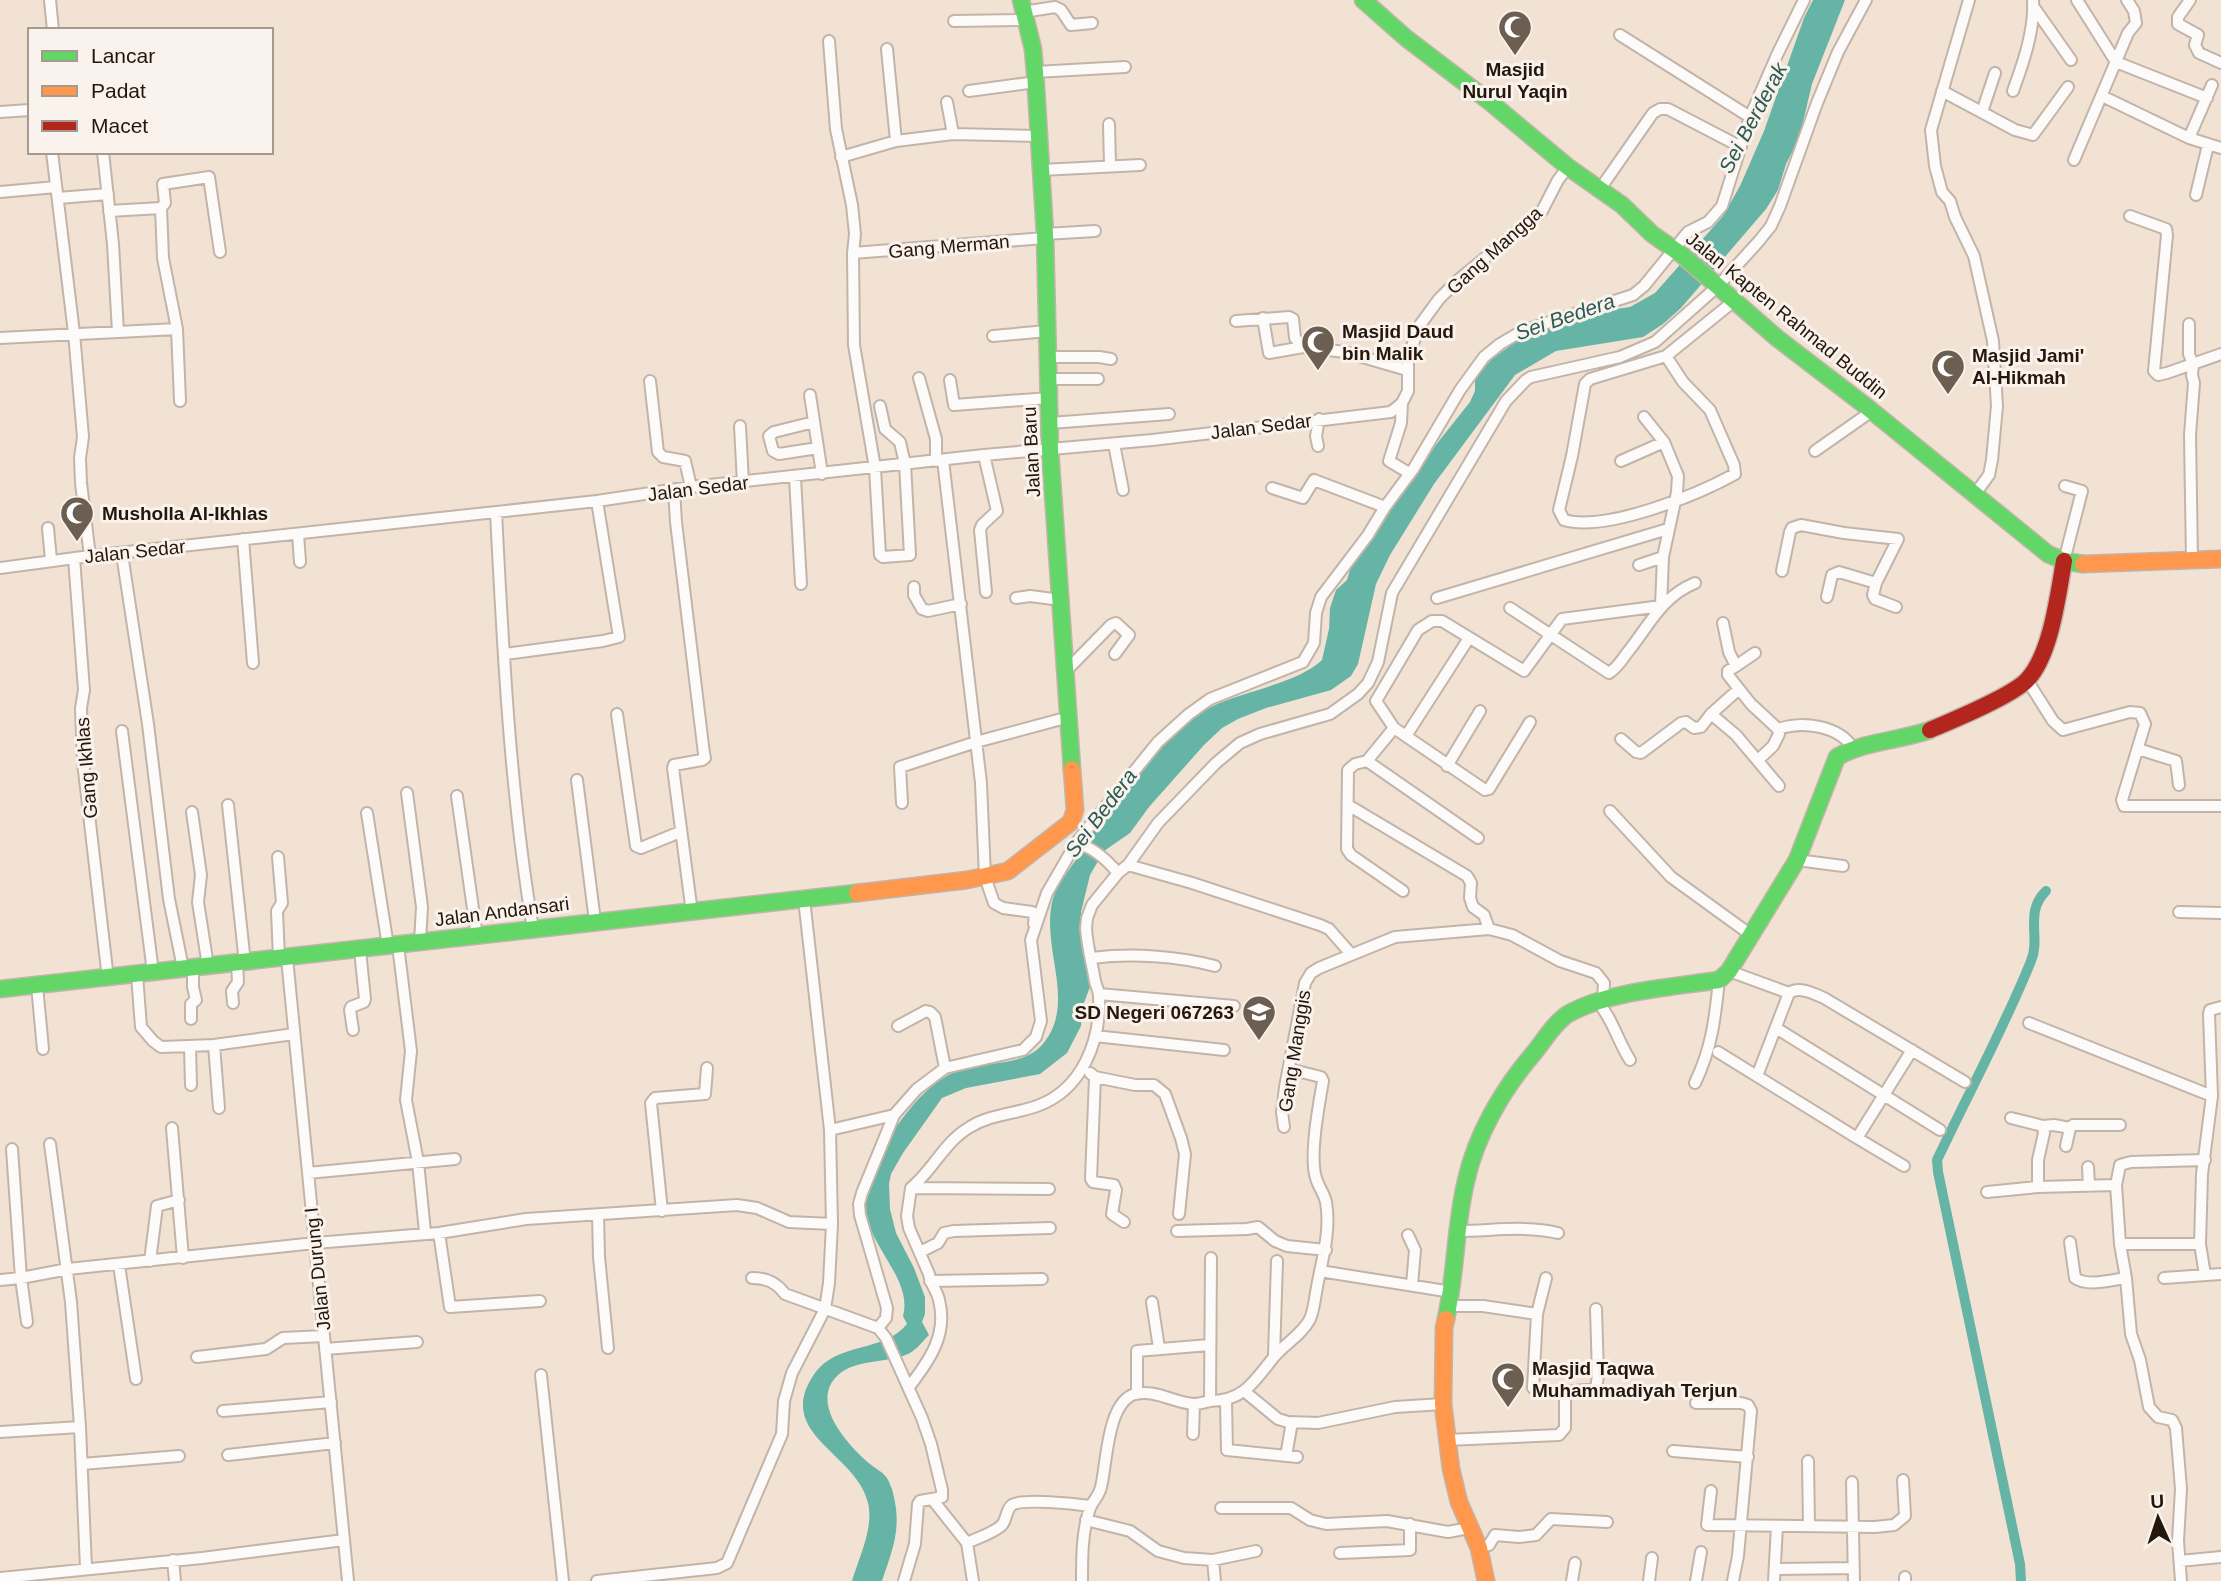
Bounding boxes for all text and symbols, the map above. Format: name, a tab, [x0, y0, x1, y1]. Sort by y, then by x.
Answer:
mosque icon: Masjid Nurul Yaqin	[1496, 8, 1534, 57]
legend	[28, 28, 273, 154]
text: Lancar	[91, 44, 155, 67]
water label: Sei Berderak	[1714, 57, 1792, 177]
place label: Masjid Nurul Yaqin	[1462, 59, 1568, 102]
text: Padat	[91, 79, 146, 102]
text: Macet	[91, 114, 148, 137]
street label: Gang Mangga	[1443, 202, 1546, 298]
street label: Jalan Kapten Rahmad Buddin	[1682, 228, 1891, 403]
street label: Gang Merman	[888, 231, 1010, 262]
water label: Sei Bedera	[1512, 289, 1618, 344]
place label: Masjid Daud bin Malik	[1342, 321, 1454, 364]
mosque icon: Masjid Daud bin Malik	[1299, 323, 1337, 372]
place label: Masjid Jami' Al-Hikmah	[1972, 345, 2084, 388]
mosque icon: Masjid Jami' Al-Hikmah	[1929, 347, 1967, 396]
street label: Jalan Baru	[1019, 406, 1044, 498]
street label: Jalan Sedar	[1209, 410, 1313, 443]
street label: Jalan Sedar	[646, 472, 750, 505]
mosque icon: Musholla Al-Ikhlas	[58, 494, 96, 543]
place label: Musholla Al-Ikhlas	[102, 503, 268, 524]
street label: Jalan Sedar	[84, 536, 187, 567]
street label: Gang Ikhlas	[72, 717, 101, 819]
water label: Sei Bedera	[1060, 764, 1141, 861]
street label: Jalan Andansari	[434, 893, 570, 930]
street label: Gang Manggis	[1274, 988, 1315, 1114]
school or university icon: SD Negeri 067263	[1240, 993, 1278, 1042]
place label: SD Negeri 067263	[1075, 1002, 1234, 1023]
street label: Jalan Durung I	[301, 1206, 334, 1331]
place label: Masjid Taqwa Muhammadiyah Terjun	[1532, 1358, 1738, 1401]
mosque icon: Masjid Taqwa Muhammadiyah Terjun	[1489, 1360, 1527, 1409]
north arrow	[2123, 1483, 2193, 1553]
text: U	[2150, 1491, 2165, 1512]

